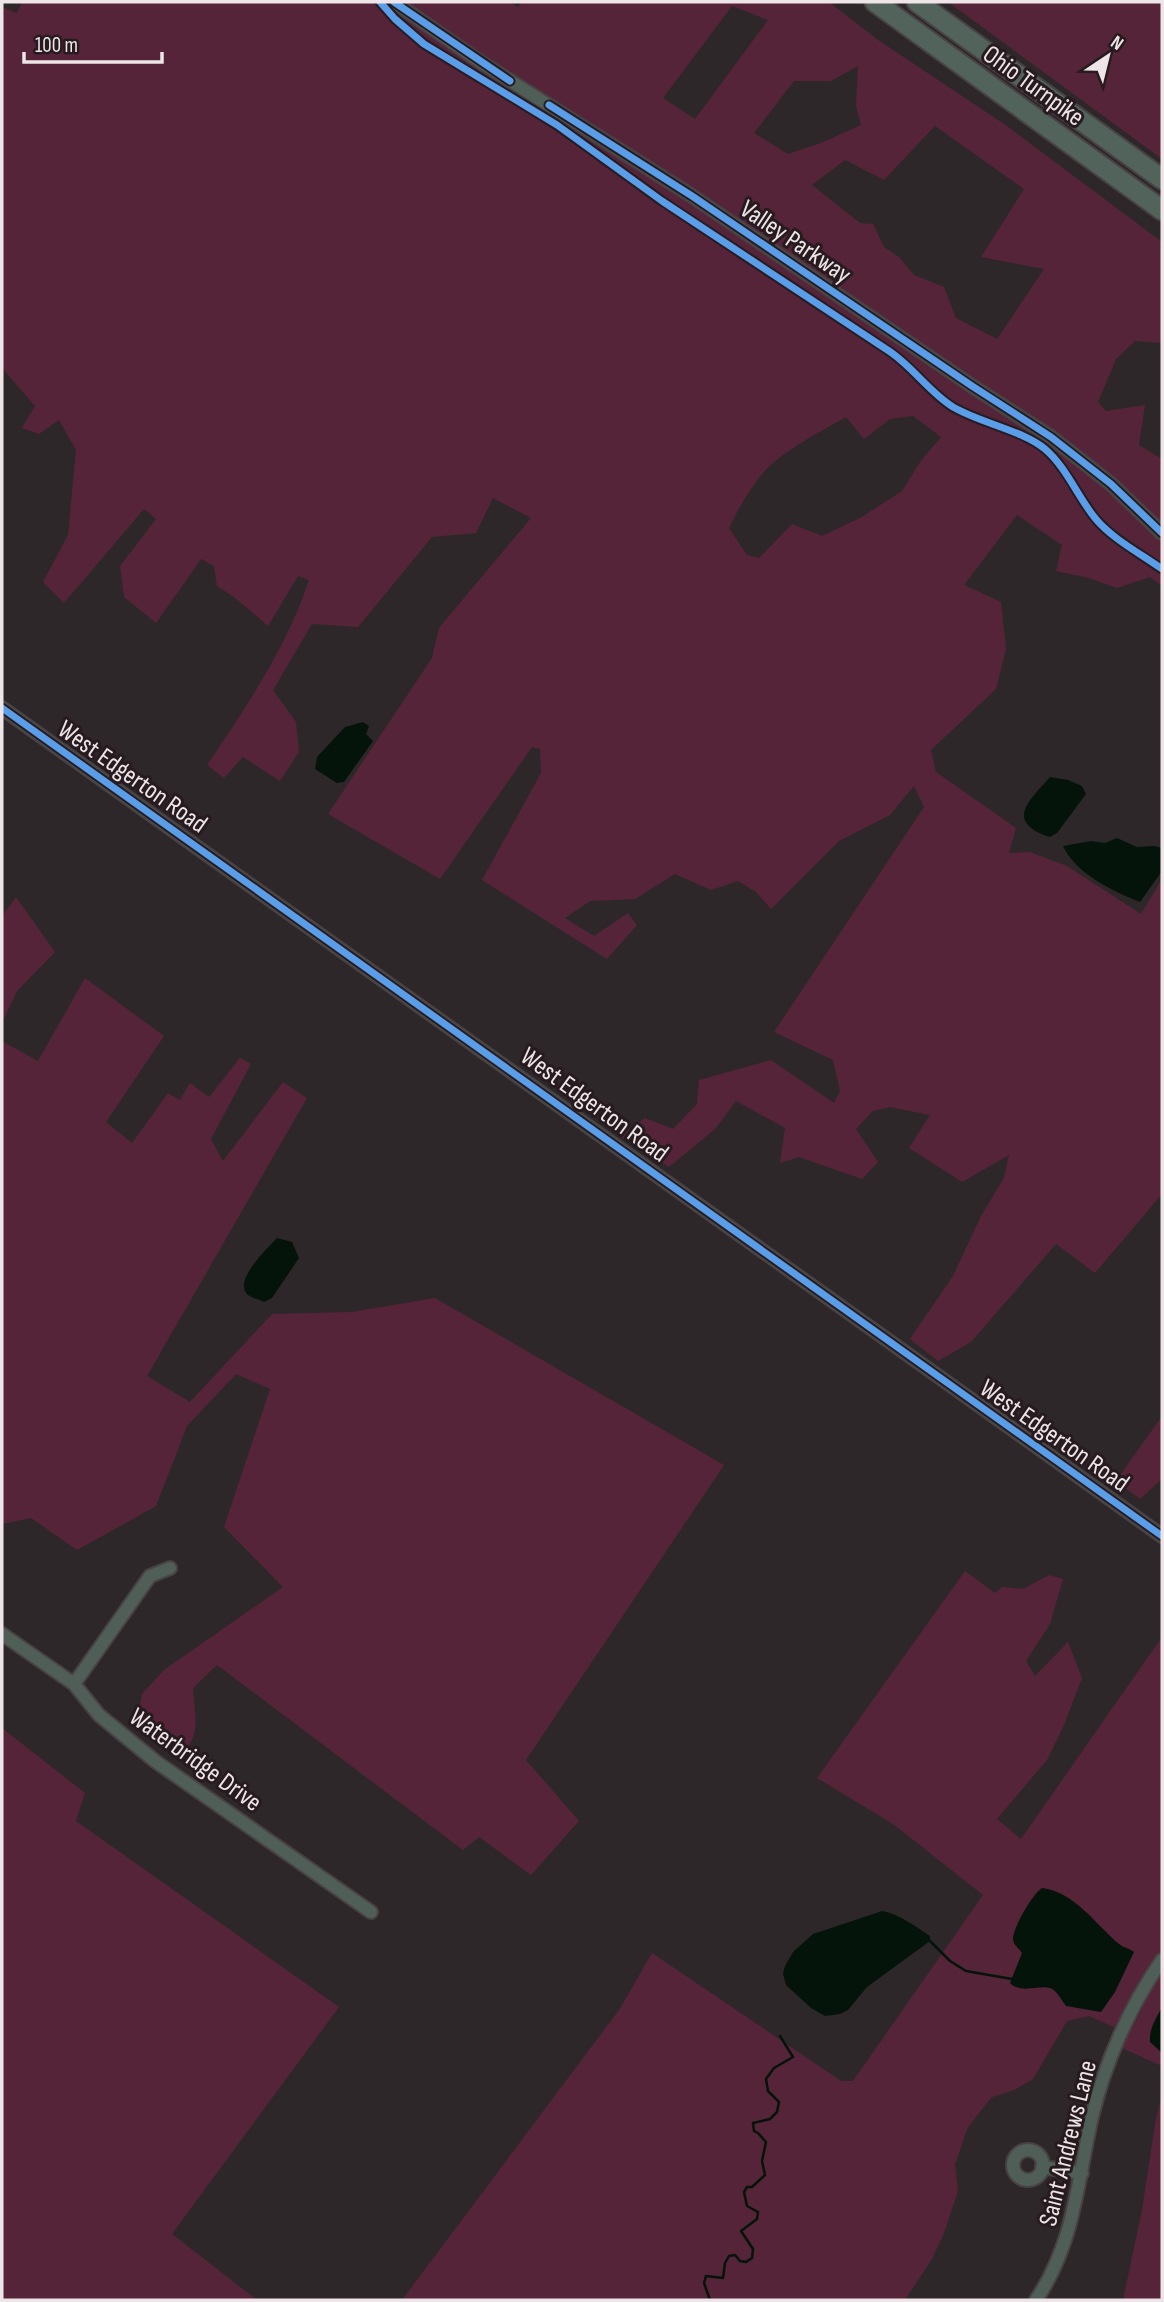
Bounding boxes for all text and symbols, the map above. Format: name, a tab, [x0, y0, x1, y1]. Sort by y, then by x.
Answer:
scale bar	[24, 21, 163, 65]
north arrow	[1073, 21, 1143, 91]
text: N	[1106, 31, 1128, 56]
text: 100 m	[35, 33, 78, 58]
street label: Ohio Turnpike	[977, 39, 1090, 133]
street label: Valley Parkway	[734, 194, 857, 291]
street label: West Edgerton Road	[51, 714, 213, 840]
street label: West Edgerton Road	[514, 1041, 674, 1169]
street label: West Edgerton Road	[973, 1373, 1135, 1499]
street label: Waterbridge Drive	[123, 1702, 267, 1819]
street label: Saint Andrews Lane	[1033, 2057, 1104, 2229]

